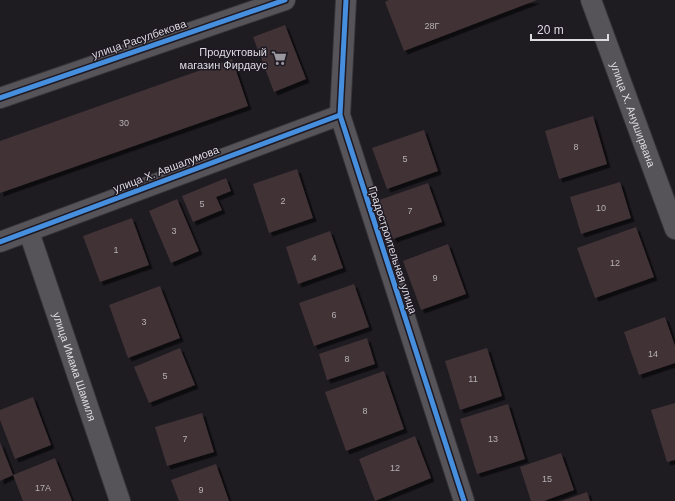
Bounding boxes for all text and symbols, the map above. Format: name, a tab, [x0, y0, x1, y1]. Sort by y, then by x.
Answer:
scale bar	[531, 16, 608, 42]
street label: улица Расулбекова	[90, 17, 188, 61]
house number: 28Г	[425, 21, 440, 31]
text: 20 m	[537, 23, 564, 37]
place label: Продуктовый магазин Фирдаус	[180, 46, 267, 71]
supermarket icon: Продуктовый магазин Фирдаус	[270, 49, 288, 67]
street label: улица Х. Ануширвана	[608, 60, 658, 169]
house number: 30	[119, 118, 129, 128]
house number: 8	[573, 142, 579, 152]
street label: улица Х. Авшалумова	[111, 143, 221, 195]
house number: 5	[402, 154, 408, 164]
street label: Градостроительная улица	[367, 185, 420, 316]
house number: 2	[280, 196, 286, 206]
house number: 5	[199, 199, 205, 209]
house number: 10	[596, 203, 606, 213]
house number: 7	[407, 206, 413, 216]
house number: 3	[171, 226, 177, 236]
house number: 1	[113, 245, 119, 255]
house number: 4	[311, 253, 317, 263]
house number: 12	[610, 258, 620, 268]
house number: 9	[432, 273, 438, 283]
house number: 6	[331, 310, 337, 320]
street label: улица Имама Шамиля	[51, 311, 98, 422]
house number: 3	[141, 317, 147, 327]
house number: 14	[648, 349, 658, 359]
house number: 8	[344, 354, 350, 364]
house number: 5	[162, 371, 168, 381]
house number: 11	[468, 374, 478, 384]
house number: 8	[362, 406, 368, 416]
house number: 7	[182, 434, 188, 444]
house number: 13	[488, 434, 498, 444]
house number: 12	[390, 463, 400, 473]
house number: 15	[542, 474, 552, 484]
house number: 17А	[35, 483, 51, 493]
house number: 9	[198, 485, 204, 495]

